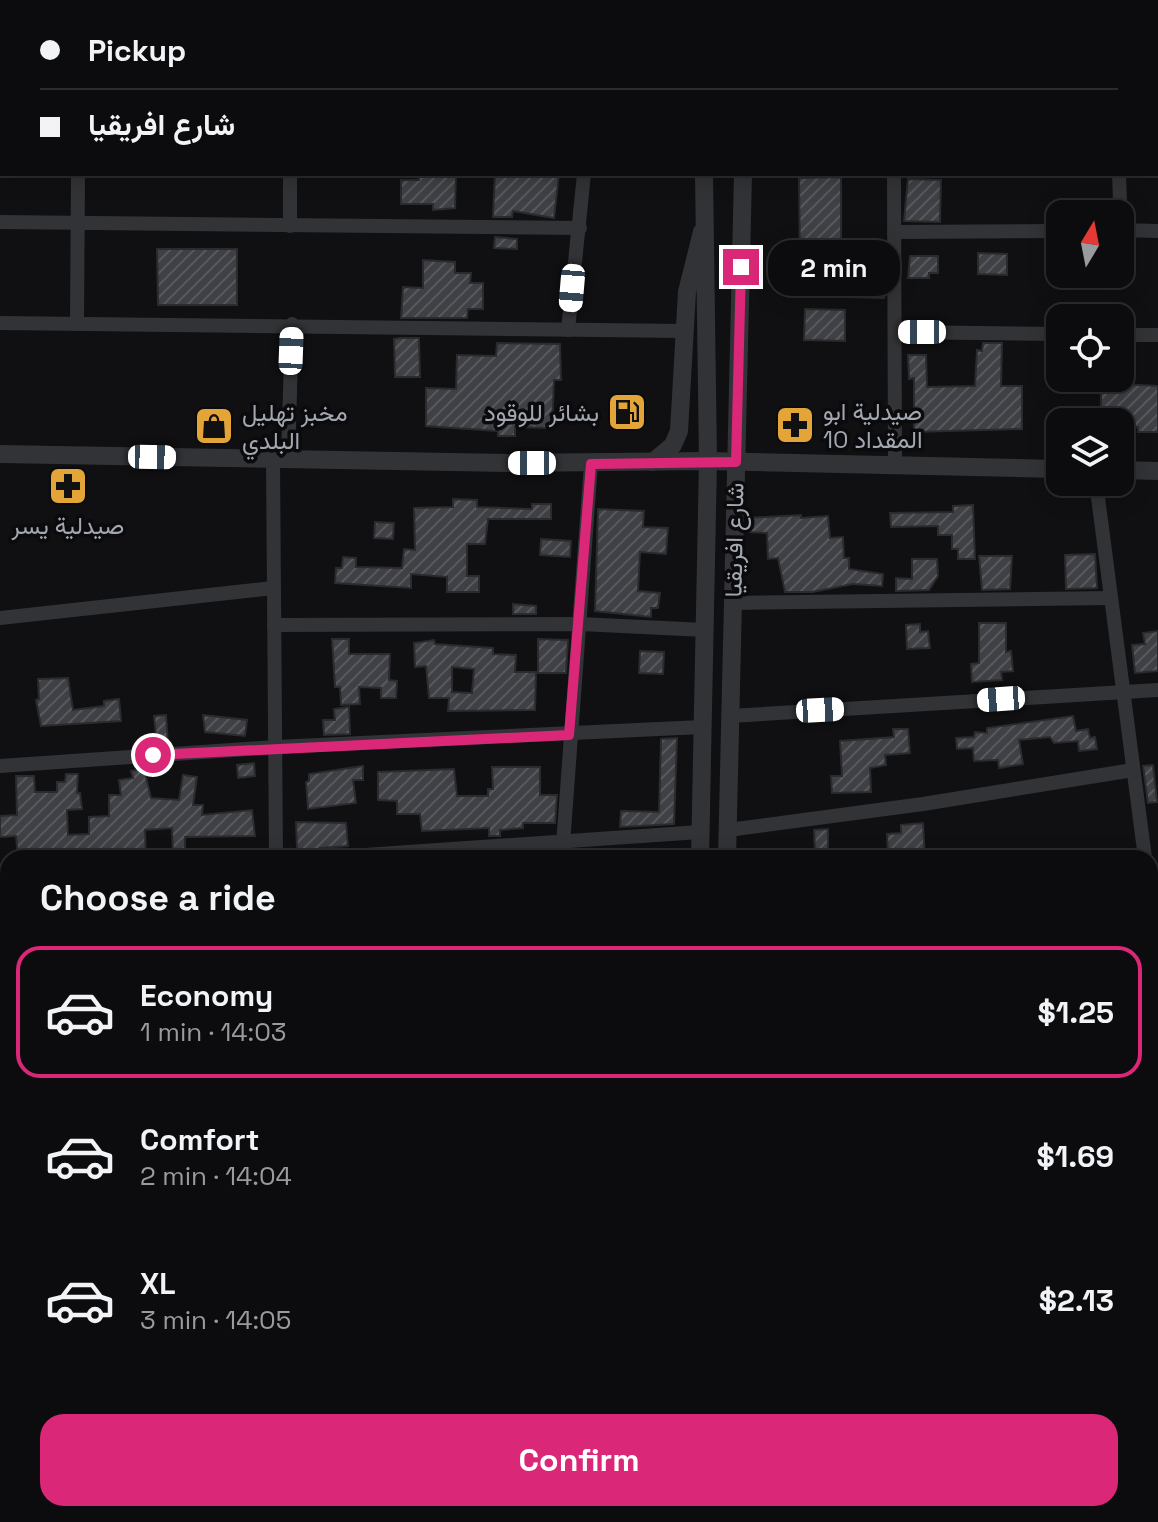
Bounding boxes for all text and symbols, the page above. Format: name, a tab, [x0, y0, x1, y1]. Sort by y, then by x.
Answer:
text: Pickup	[88, 31, 186, 70]
text: شارع افريقيا	[88, 105, 235, 144]
north arrow	[1046, 200, 1134, 288]
map controls	[1046, 200, 1134, 496]
callout: 2 min	[769, 239, 901, 295]
route end	[723, 249, 759, 285]
text: 2 min	[800, 251, 868, 285]
car	[558, 263, 586, 313]
button: locate	[1046, 304, 1134, 392]
car	[898, 320, 946, 344]
car	[278, 327, 304, 375]
fuel station icon: بشائر للوقود	[606, 391, 648, 433]
place label: صيدلية ابو المقداد 10	[823, 396, 923, 455]
place label: مخبز تهليل البلدي	[242, 397, 347, 460]
place label: بشائر للوقود	[484, 397, 599, 428]
pharmacy icon: صيدلية ابو المقداد 10	[774, 404, 816, 446]
shop icon: مخبز تهليل البلدي	[193, 405, 235, 447]
button: layers	[1046, 408, 1134, 496]
car	[128, 445, 176, 469]
car	[508, 451, 556, 475]
pharmacy icon: صيدلية يسر	[47, 465, 89, 507]
street label: شارع افريقيا	[718, 482, 751, 598]
place label: صيدلية يسر	[11, 510, 124, 541]
car	[976, 685, 1026, 713]
car	[795, 697, 845, 723]
route start	[135, 737, 171, 773]
text: Choose a ride	[40, 875, 276, 921]
icon: car	[44, 976, 116, 1048]
text: Economy	[140, 976, 273, 1015]
text: $1.25	[1038, 993, 1114, 1032]
text: 1 min · 14:03	[140, 1015, 287, 1049]
icon: car	[44, 1120, 116, 1192]
text: Comfort	[140, 1120, 259, 1159]
text: $1.69	[1037, 1137, 1114, 1176]
text: 2 min · 14:04	[140, 1159, 292, 1193]
icon: car	[44, 1264, 116, 1336]
text: XL	[140, 1264, 176, 1303]
text: $2.13	[1039, 1281, 1114, 1320]
text: 3 min · 14:05	[140, 1303, 291, 1337]
button: Confirm	[40, 1414, 1118, 1506]

